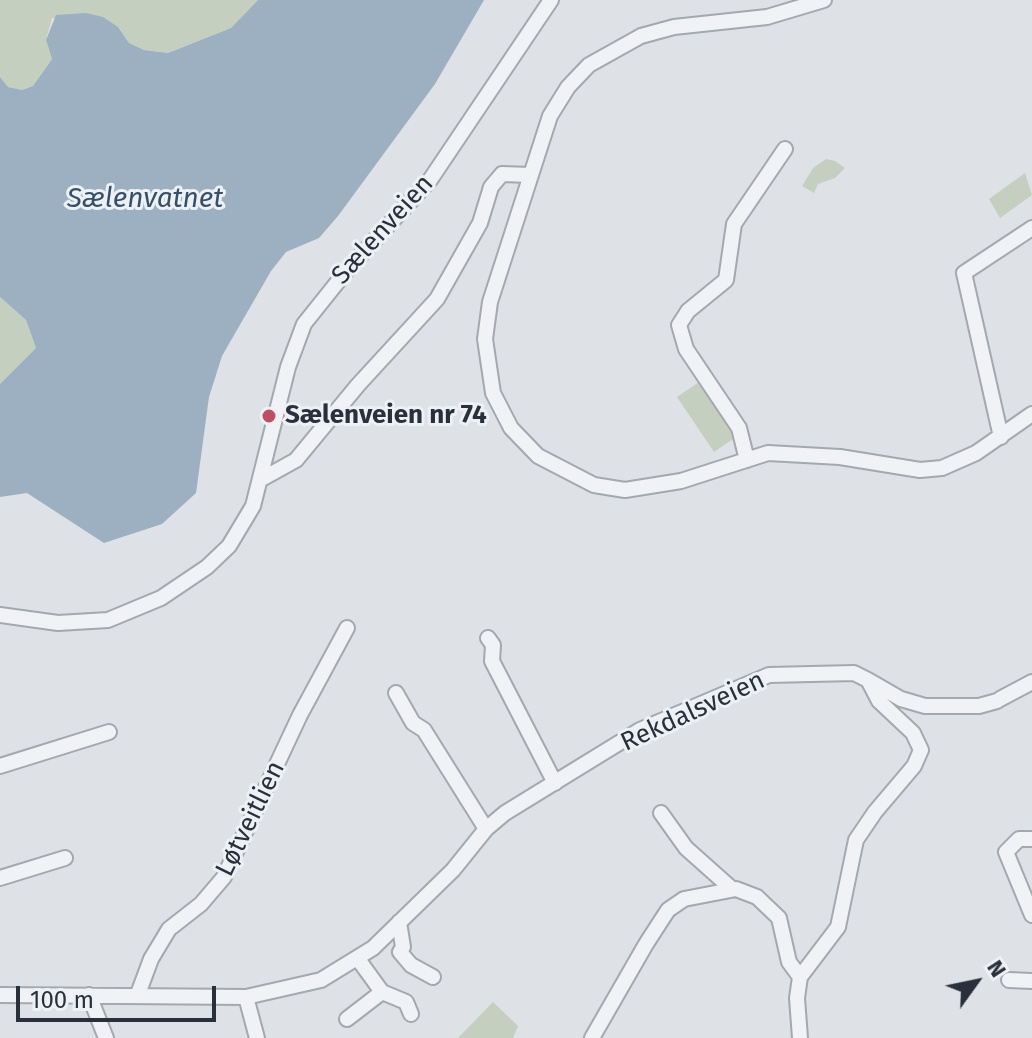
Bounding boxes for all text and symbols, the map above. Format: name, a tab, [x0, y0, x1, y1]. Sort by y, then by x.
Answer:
street label: Sælenveien	[326, 169, 440, 291]
water label: Sælenvatnet	[67, 182, 223, 216]
place label: Sælenveien nr 74	[285, 400, 487, 432]
marker: Sælenveien nr 74	[260, 407, 278, 425]
street label: Rekdalsveien	[616, 665, 770, 759]
street label: Løtveitlien	[210, 756, 292, 882]
north arrow	[936, 942, 1016, 1022]
text: N	[981, 955, 1012, 982]
scale bar	[20, 970, 220, 1020]
text: 100 m	[30, 986, 94, 1014]

